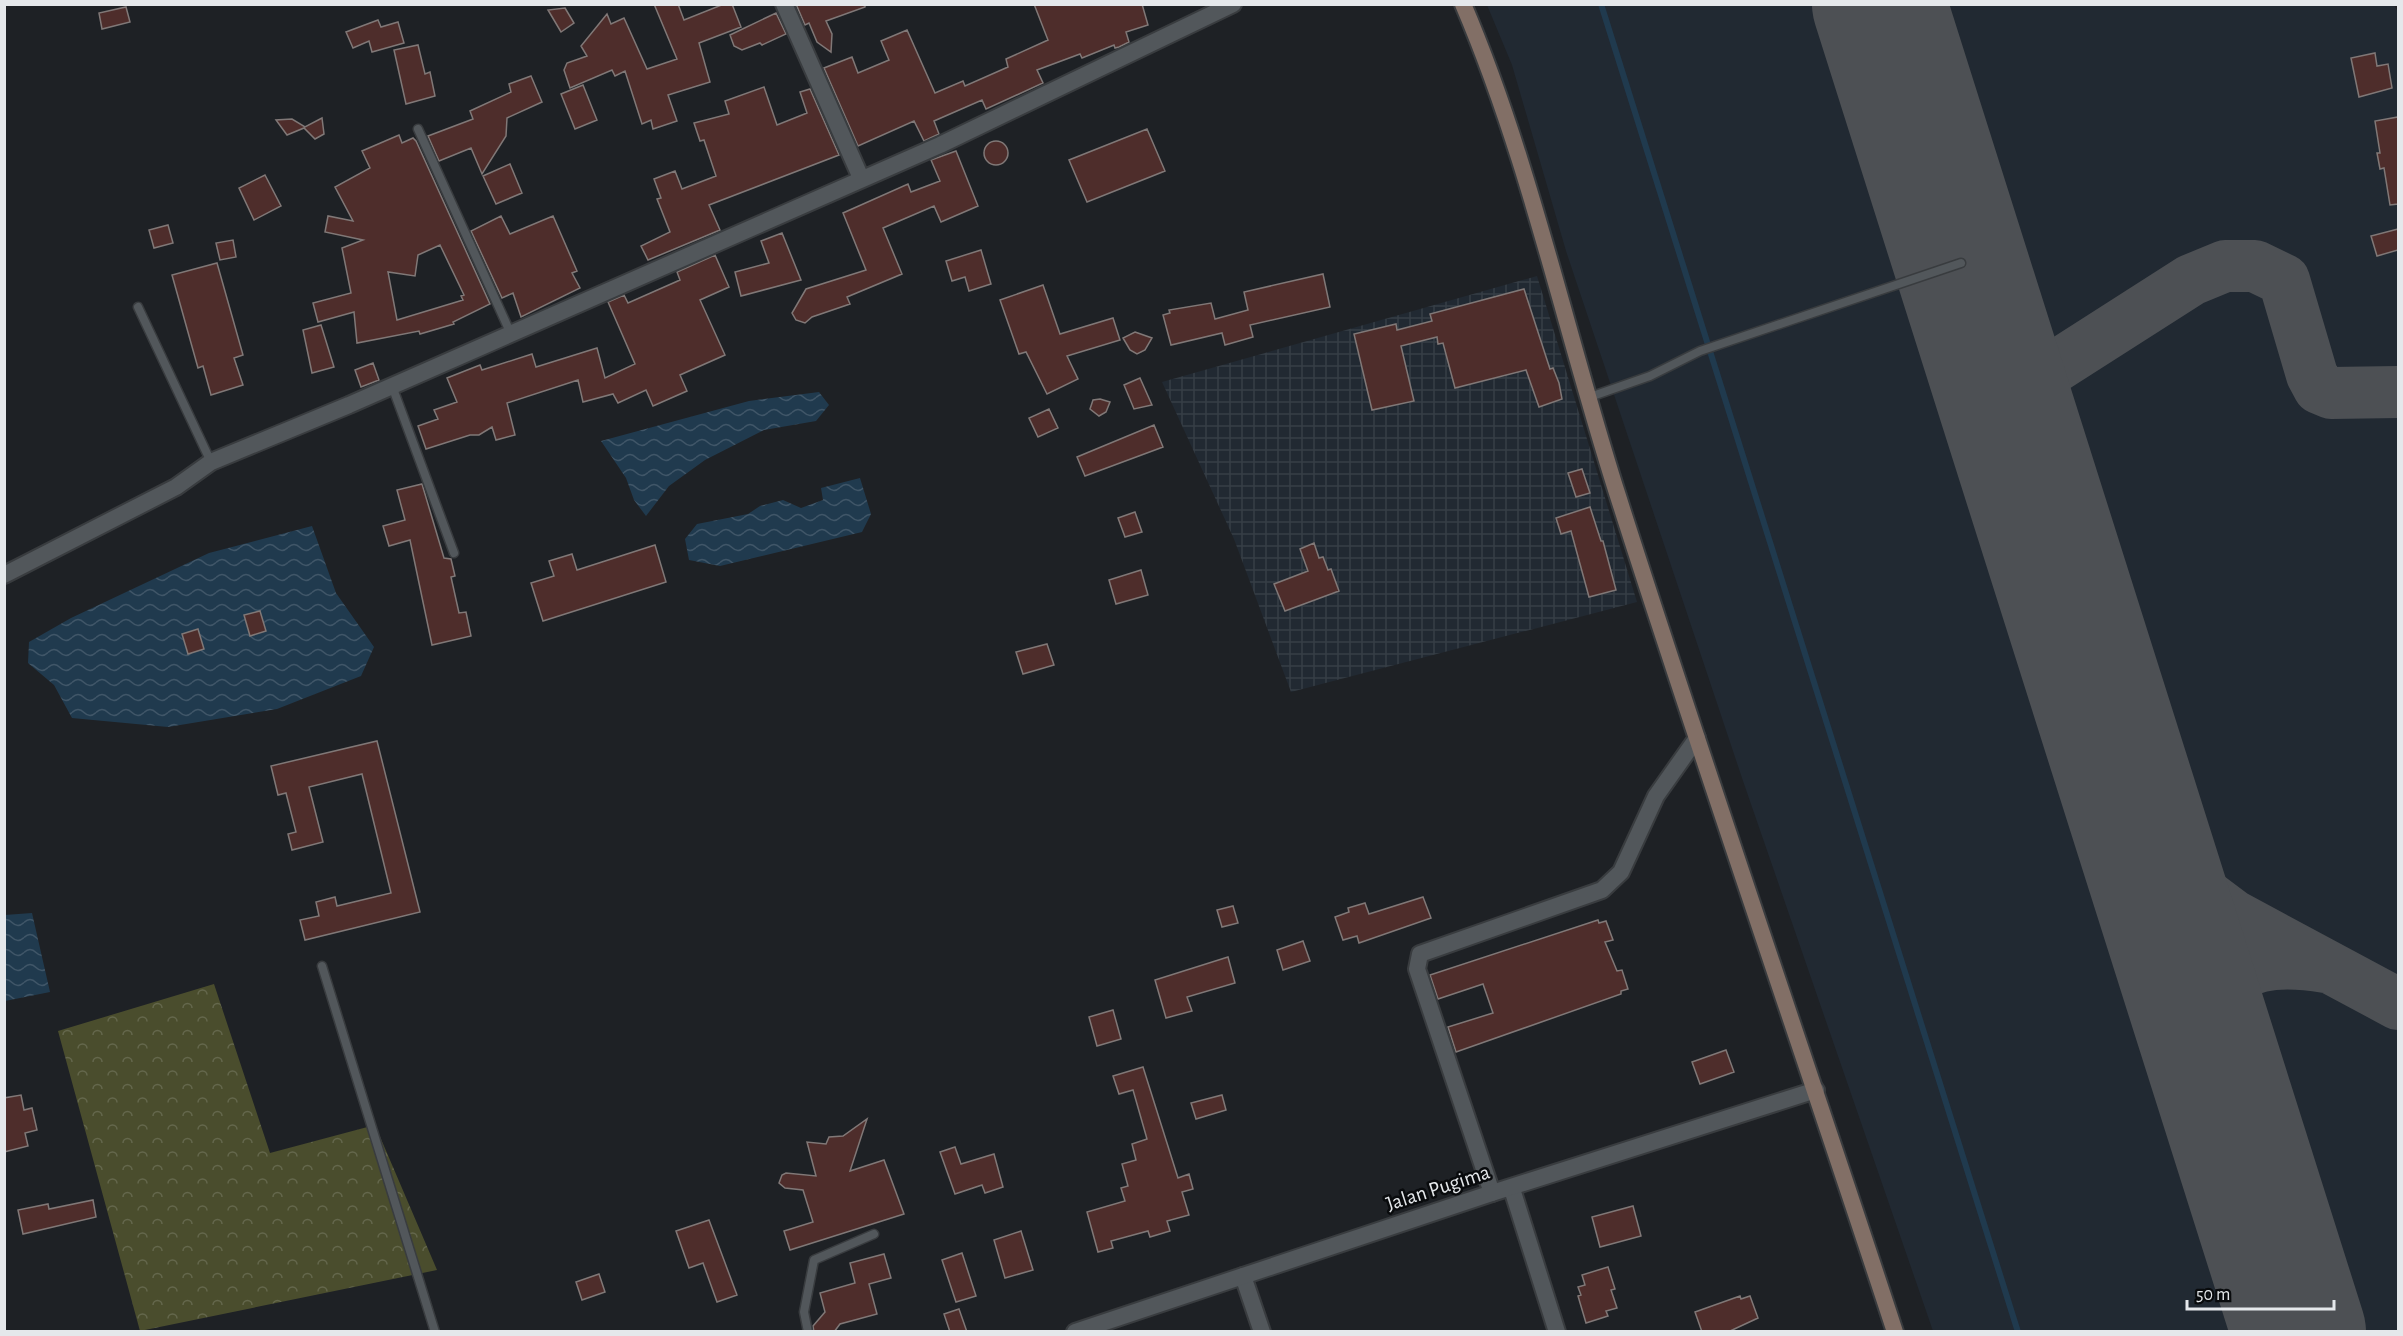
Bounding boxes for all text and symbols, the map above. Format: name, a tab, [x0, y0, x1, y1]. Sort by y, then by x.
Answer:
street label: Jalan Pugima	[1383, 1161, 1493, 1215]
scale bar	[2187, 1273, 2334, 1311]
text: 50 m	[2196, 1286, 2230, 1304]

